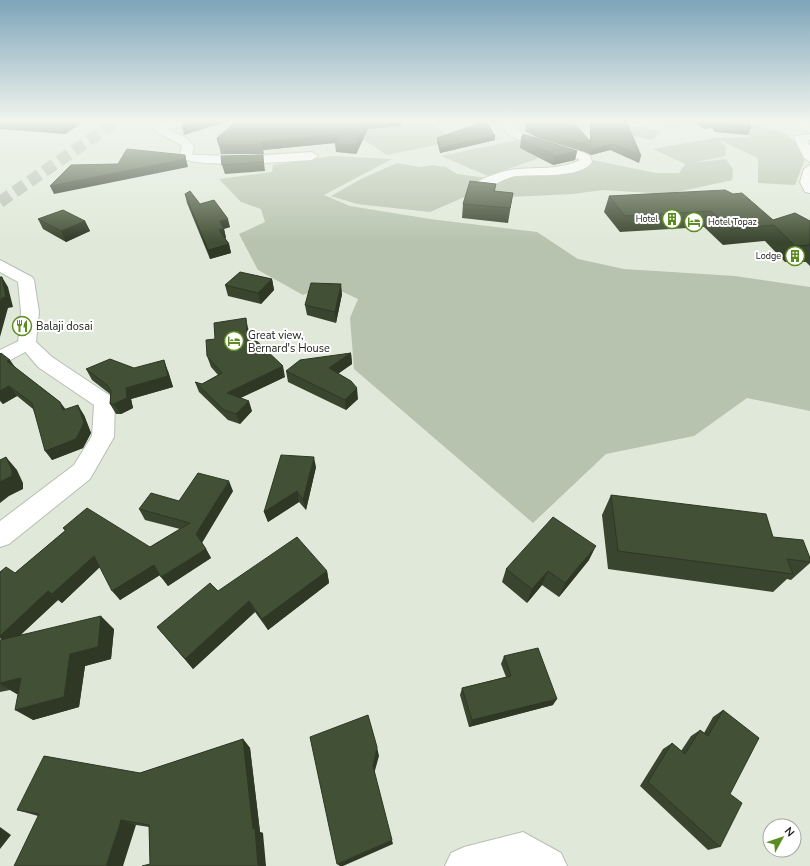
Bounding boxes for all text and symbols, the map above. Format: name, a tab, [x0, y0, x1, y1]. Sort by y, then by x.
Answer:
building icon: Hotel	[661, 208, 683, 230]
hotel icon: Hotel Topaz	[683, 211, 705, 233]
place label: Hotel	[636, 213, 658, 225]
place label: Hotel Topaz	[708, 216, 757, 228]
building icon: Lodge	[784, 245, 806, 267]
place label: Lodge	[756, 250, 781, 262]
restaurant icon: Balaji dosai	[11, 315, 33, 337]
place label: Balaji dosai	[36, 319, 93, 334]
place label: Great view, Bernard's House	[248, 328, 330, 356]
hotel icon: Great view, Bernard's House	[223, 330, 245, 352]
north arrow	[762, 818, 802, 858]
text: N	[781, 824, 798, 840]

